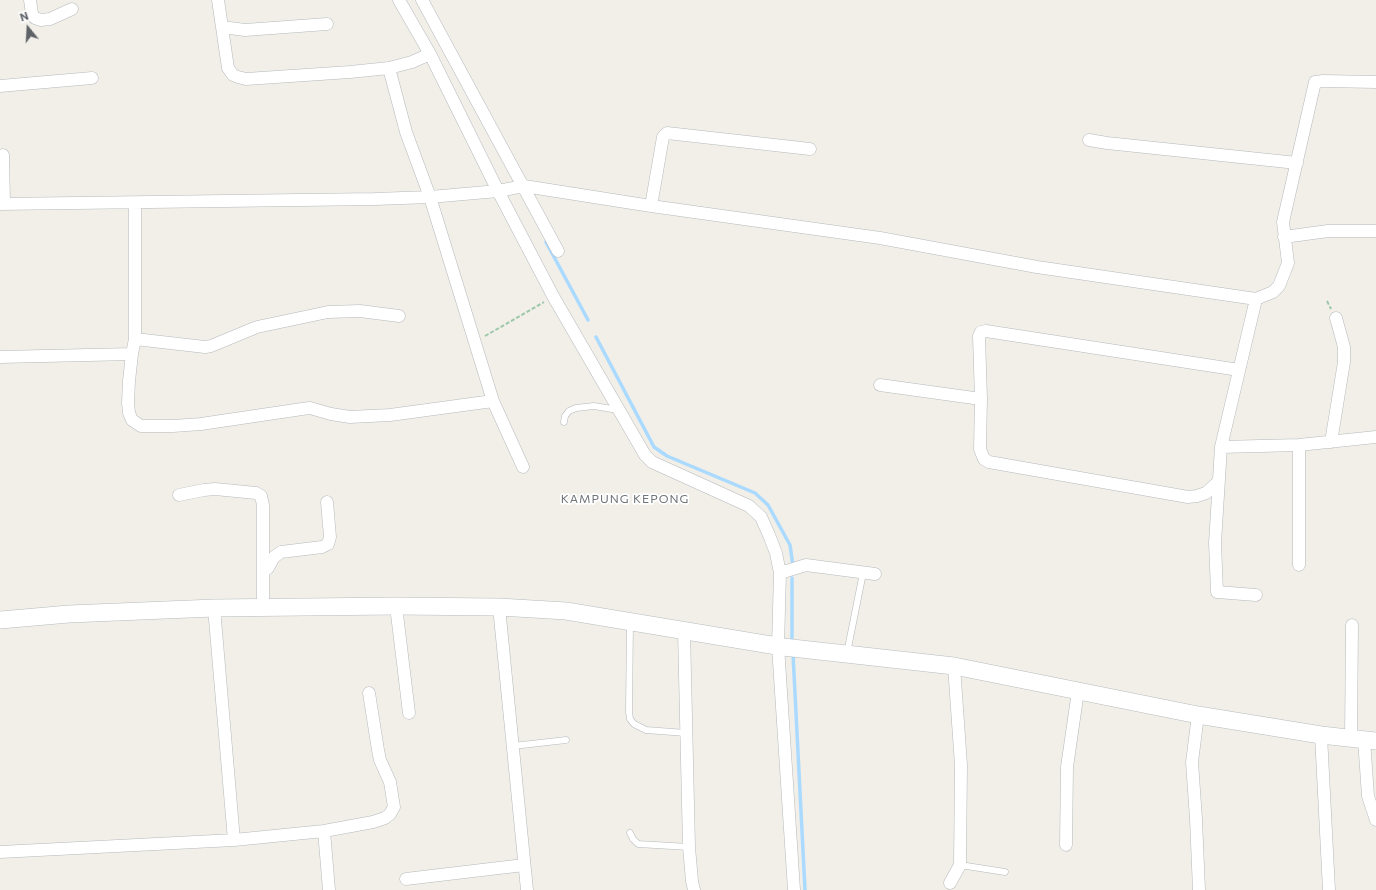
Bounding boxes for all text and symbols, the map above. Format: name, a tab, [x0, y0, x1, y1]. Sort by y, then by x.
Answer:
north arrow	[8, 8, 48, 48]
text: N	[18, 9, 30, 24]
district label: KAMPUNG KEPONG	[561, 492, 689, 506]

